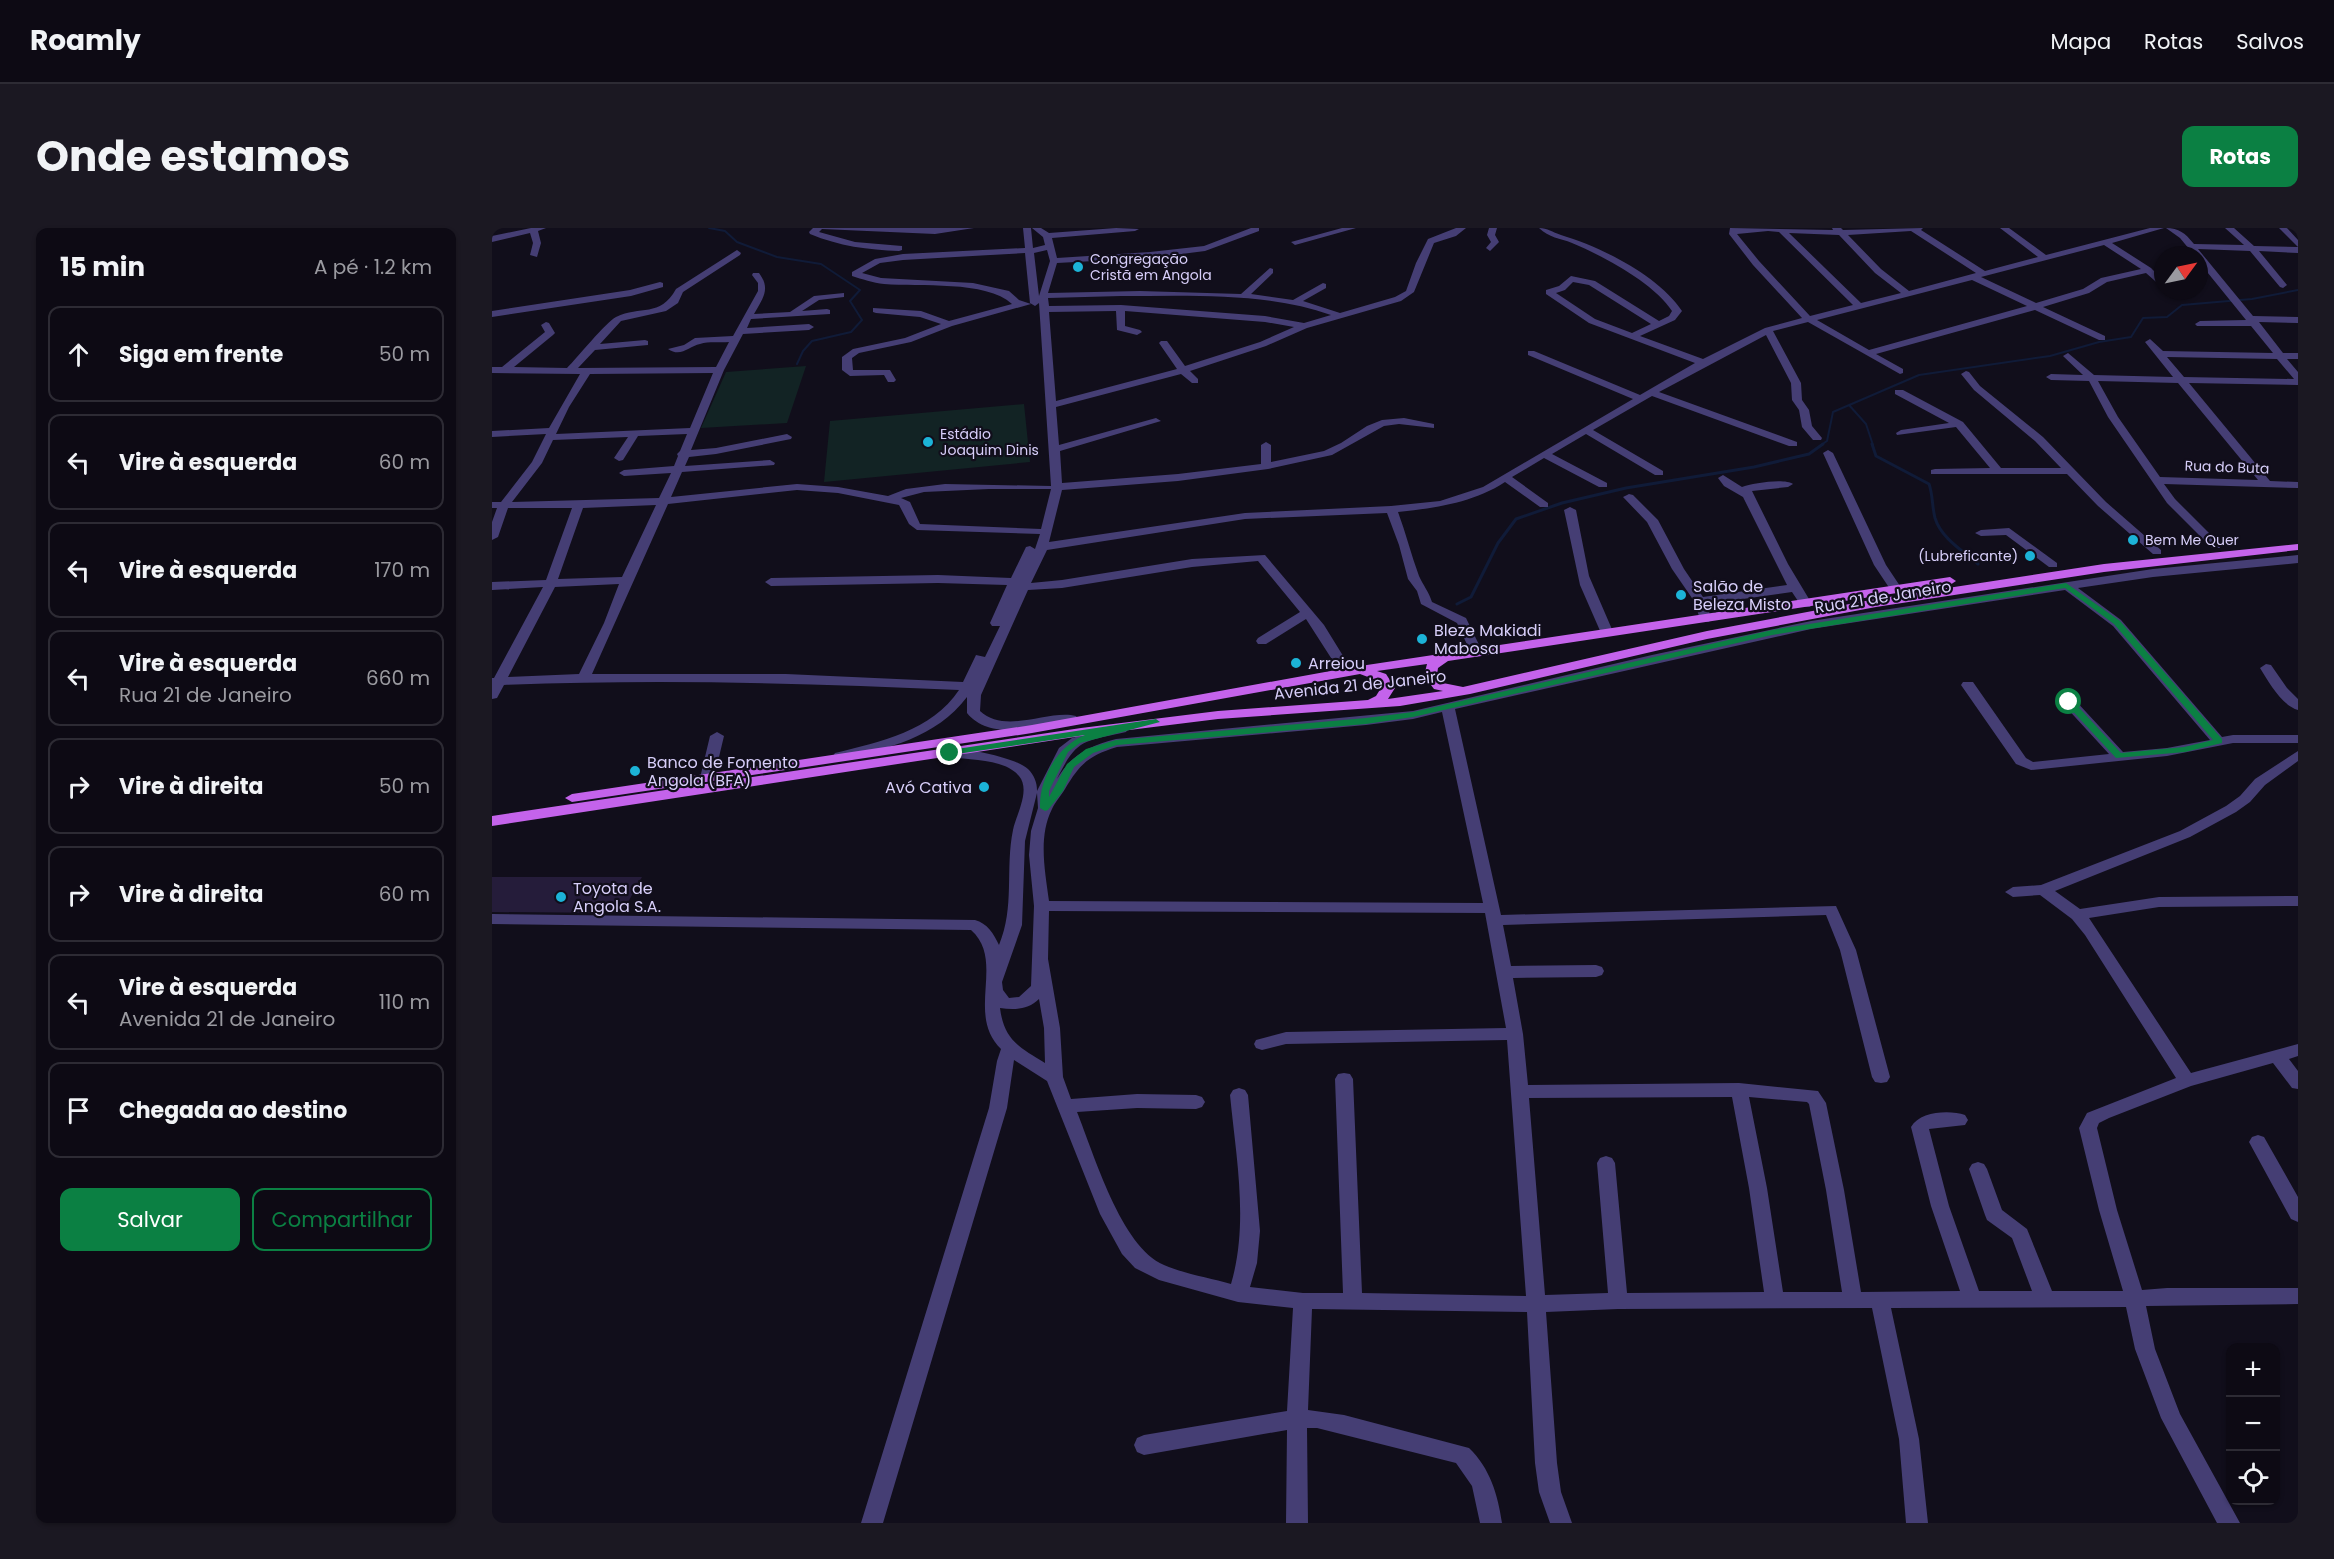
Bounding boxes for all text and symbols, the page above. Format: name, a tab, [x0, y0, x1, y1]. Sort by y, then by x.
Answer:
text: Roamly	[30, 21, 141, 60]
text: Mapa	[2050, 27, 2111, 56]
text: Rotas	[2144, 27, 2203, 56]
text: Salvos	[2236, 27, 2304, 56]
button: Rotas	[2182, 126, 2298, 187]
text: Onde estamos	[36, 127, 350, 186]
north arrow	[2154, 246, 2208, 300]
text: 15 min	[60, 249, 145, 285]
place label: Congregação Cristã em Angola	[1090, 249, 1212, 285]
text: A pé · 1.2 km	[314, 253, 432, 281]
marker: Congregação Cristã em Angola	[1071, 260, 1085, 274]
icon: ahead	[62, 338, 95, 371]
text: Siga em frente	[119, 339, 283, 370]
text: 50 m	[379, 340, 430, 368]
place label: Estádio Joaquim Dinis	[940, 424, 1039, 460]
marker: Estádio Joaquim Dinis	[921, 435, 935, 449]
icon: left	[62, 446, 95, 479]
text: Vire à esquerda	[119, 447, 297, 478]
text: 60 m	[379, 448, 430, 476]
street label: Rua do Buta	[2184, 456, 2270, 478]
place label: Bem Me Quer	[2145, 530, 2239, 550]
marker: Bem Me Quer	[2126, 533, 2140, 547]
place label: (Lubreficante)	[1918, 546, 2018, 566]
marker: (Lubreficante)	[2023, 549, 2037, 563]
icon: left	[62, 554, 95, 587]
text: Vire à esquerda	[119, 555, 297, 586]
text: 170 m	[374, 556, 430, 584]
place label: Salão de Beleza Misto	[1693, 575, 1791, 616]
street label: Rua 21 de Janeiro	[1813, 575, 1953, 619]
marker: Salão de Beleza Misto	[1674, 588, 1688, 602]
place label: Bleze Makiadi Mabosa	[1434, 619, 1541, 660]
marker: Bleze Makiadi Mabosa	[1415, 632, 1429, 646]
text: Vire à esquerda	[119, 648, 297, 679]
place label: Arreiou	[1308, 652, 1365, 675]
marker: Arreiou	[1289, 656, 1303, 670]
icon: left	[62, 662, 95, 695]
text: 660 m	[366, 664, 430, 692]
street label: Avenida 21 de Janeiro	[1273, 665, 1447, 705]
text: Rua 21 de Janeiro	[119, 681, 292, 709]
route start	[2055, 688, 2081, 714]
route end	[936, 739, 962, 765]
place label: Banco de Fomento Angola (BFA)	[647, 751, 798, 792]
marker: Banco de Fomento Angola (BFA)	[628, 764, 642, 778]
icon: right	[62, 770, 95, 803]
text: Vire à direita	[119, 771, 264, 802]
text: 50 m	[379, 772, 430, 800]
place label: Avó Cativa	[885, 776, 972, 799]
marker: Avó Cativa	[977, 780, 991, 794]
place label: Toyota de Angola S.A.	[573, 877, 661, 918]
icon: right	[62, 878, 95, 911]
text: Vire à direita	[119, 879, 264, 910]
text: 60 m	[379, 880, 430, 908]
marker: Toyota de Angola S.A.	[554, 890, 568, 904]
text: Vire à esquerda	[119, 972, 297, 1003]
icon: left	[62, 986, 95, 1019]
text: 110 m	[379, 988, 430, 1016]
text: Avenida 21 de Janeiro	[119, 1005, 335, 1033]
icon: arrive	[62, 1094, 95, 1127]
text: Chegada ao destino	[119, 1095, 347, 1126]
button: Salvar	[60, 1188, 240, 1251]
button: Compartilhar	[252, 1188, 432, 1251]
map controls	[2226, 1343, 2280, 1505]
button: +	[2226, 1343, 2280, 1397]
button: −	[2226, 1397, 2280, 1451]
button: locate	[2226, 1451, 2280, 1505]

